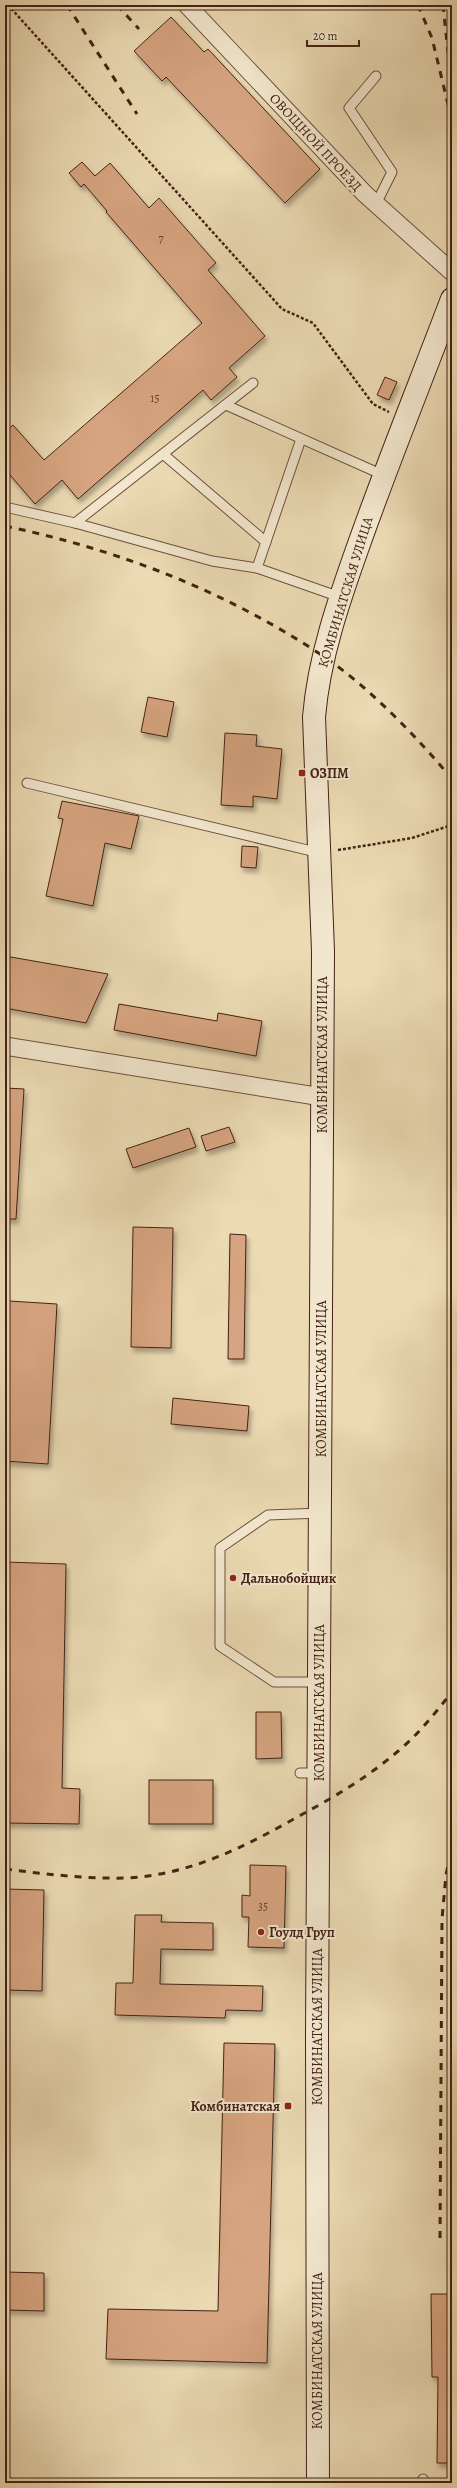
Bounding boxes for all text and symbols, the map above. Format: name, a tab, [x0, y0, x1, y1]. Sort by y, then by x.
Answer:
scale bar	[307, 22, 359, 48]
text: 20 m	[313, 28, 337, 44]
street label: ОВОЩНОЙ ПРОЕЗД	[265, 89, 366, 196]
house number: 7	[158, 230, 164, 246]
house number: 15	[150, 390, 160, 406]
street label: КОМБИНАТСКАЯ УЛИЦА	[313, 513, 378, 670]
place label: ОЗПМ	[310, 764, 349, 783]
marker: ОЗПМ	[297, 768, 307, 778]
street label: КОМБИНАТСКАЯ УЛИЦА	[313, 976, 332, 1134]
street label: КОМБИНАТСКАЯ УЛИЦА	[312, 1300, 331, 1458]
place label: Дальнобойщик	[241, 1569, 337, 1588]
marker: Дальнобойщик	[228, 1573, 238, 1583]
street label: КОМБИНАТСКАЯ УЛИЦА	[310, 1624, 329, 1782]
house number: 35	[258, 1898, 268, 1914]
place label: Гоулд Груп	[269, 1923, 335, 1942]
marker: Гоулд Груп	[256, 1927, 266, 1937]
street label: КОМБИНАТСКАЯ УЛИЦА	[308, 1948, 327, 2106]
place label: Комбинатская	[191, 2097, 280, 2116]
marker: Комбинатская	[283, 2101, 293, 2111]
street label: КОМБИНАТСКАЯ УЛИЦА	[308, 2272, 327, 2430]

